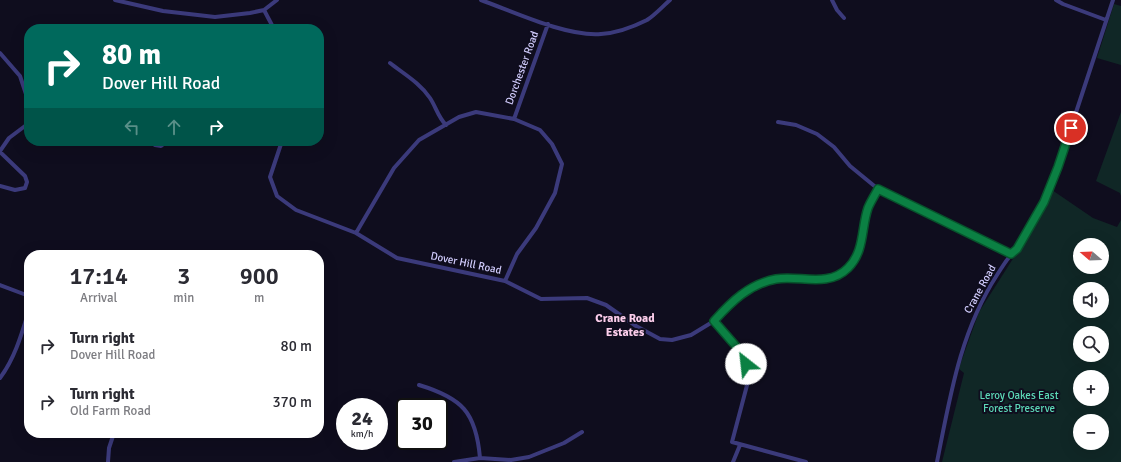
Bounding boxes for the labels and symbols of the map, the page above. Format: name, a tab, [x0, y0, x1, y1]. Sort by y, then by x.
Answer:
street label: Dorchester Road	[503, 29, 541, 107]
pin	[1054, 111, 1088, 145]
north arrow	[1073, 238, 1109, 274]
street label: Dover Hill Road	[429, 249, 503, 277]
street label: Crane Road	[961, 262, 999, 316]
district label: Crane Road Estates	[595, 311, 655, 340]
position arrow	[725, 343, 767, 385]
park label: Leroy Oakes East Forest Preserve	[979, 389, 1059, 415]
speed limit sign: 30	[396, 398, 448, 450]

